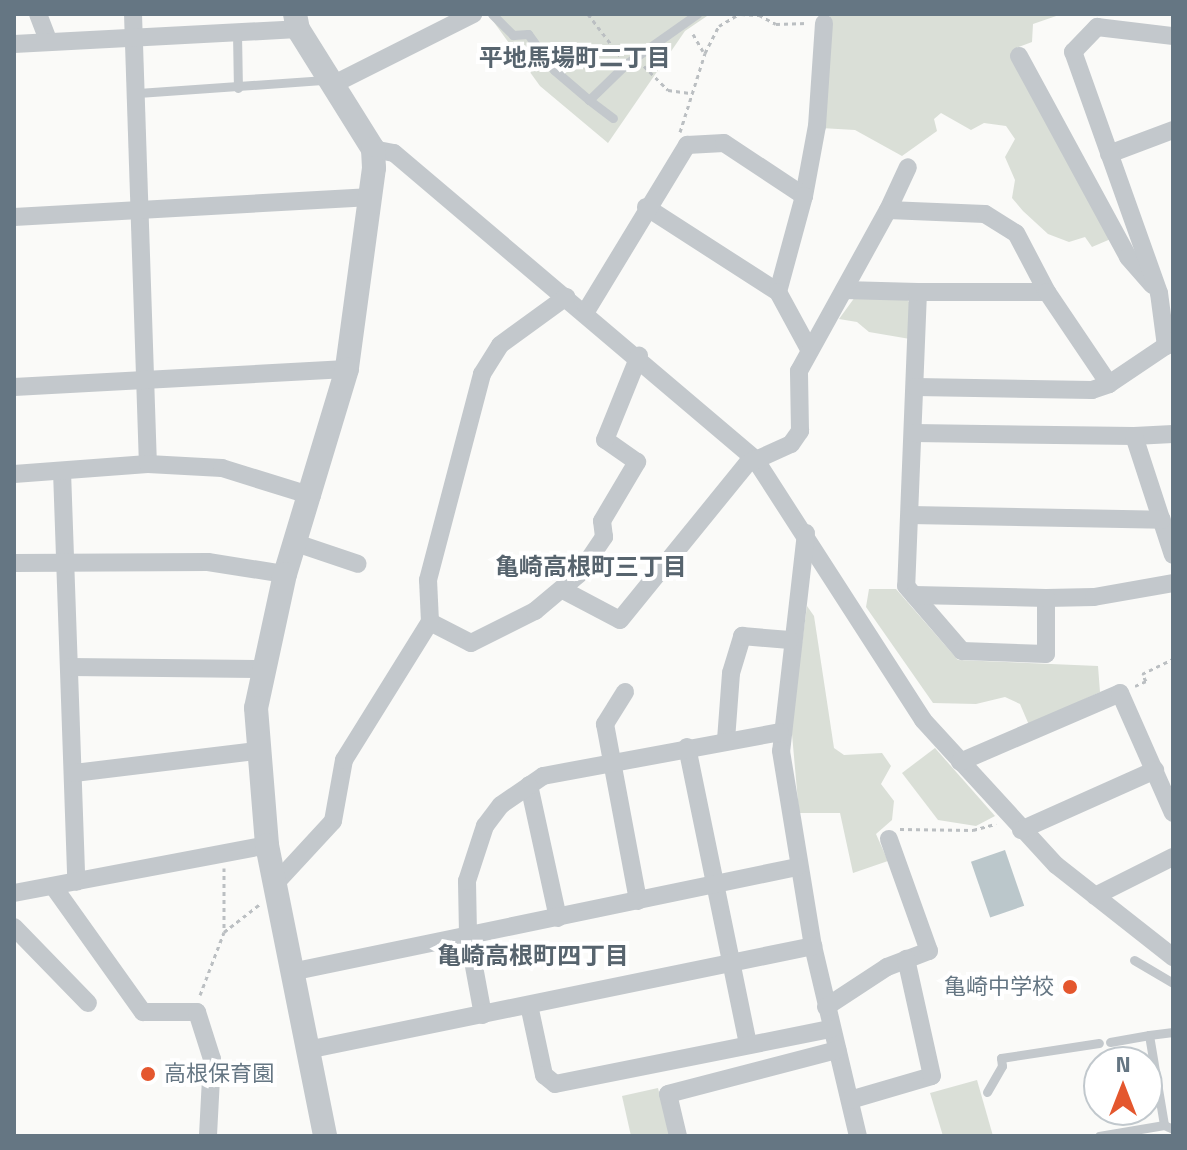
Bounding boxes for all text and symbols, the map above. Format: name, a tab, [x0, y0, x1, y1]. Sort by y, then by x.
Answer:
district label: 平地馬場町二丁目	[479, 44, 671, 72]
district label: 亀崎高根町三丁目	[495, 553, 687, 581]
district label: 亀崎高根町四丁目	[437, 942, 629, 970]
place label: 亀崎中学校	[944, 974, 1054, 1000]
marker: 亀崎中学校	[1061, 978, 1079, 996]
north arrow	[1083, 1046, 1163, 1126]
text: N	[1115, 1047, 1131, 1081]
place label: 高根保育園	[164, 1061, 274, 1087]
marker: 高根保育園	[139, 1065, 157, 1083]

